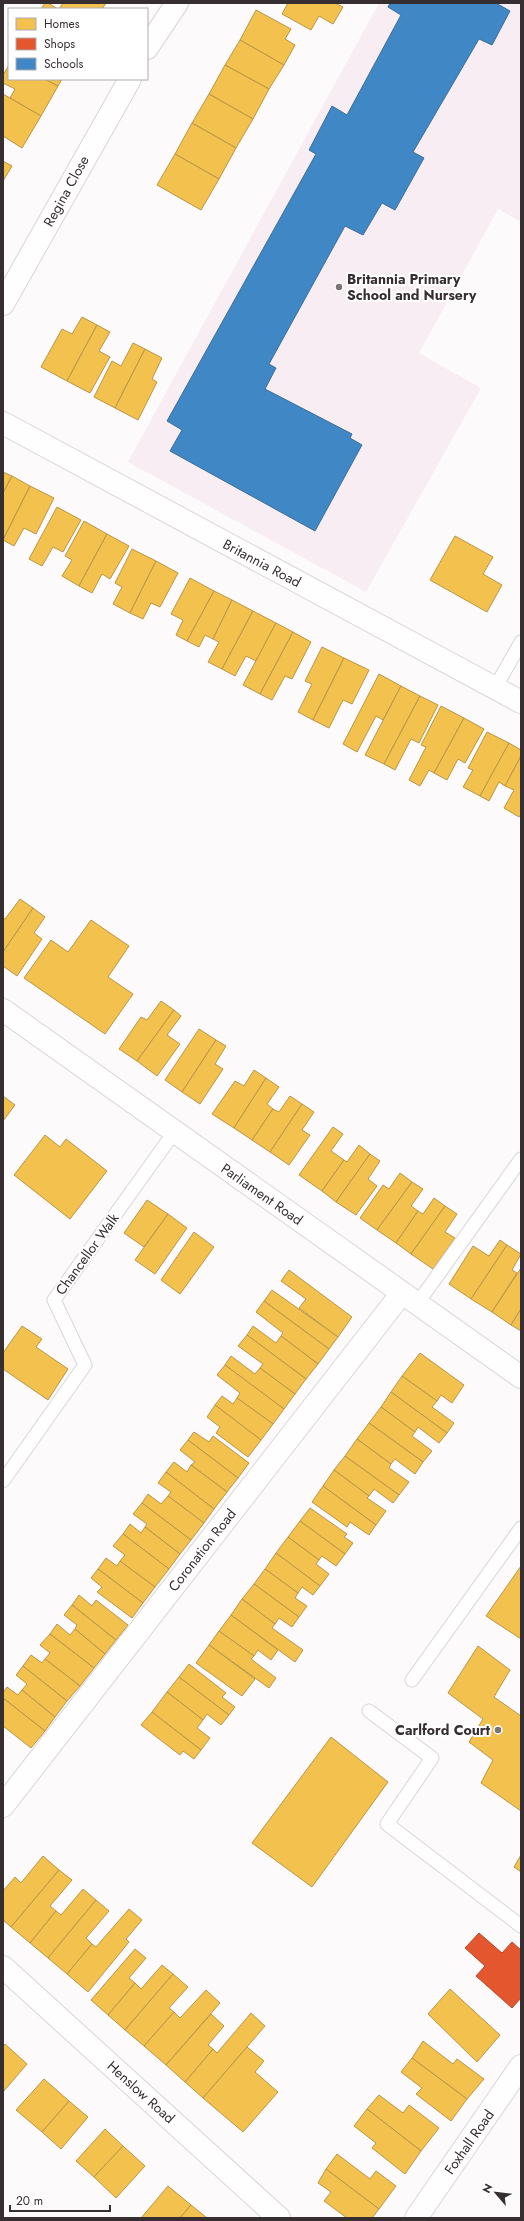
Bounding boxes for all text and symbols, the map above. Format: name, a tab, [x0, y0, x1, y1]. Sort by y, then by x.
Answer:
legend	[8, 8, 148, 80]
text: Homes	[44, 15, 80, 33]
text: Shops	[44, 35, 75, 53]
text: Schools	[44, 55, 83, 73]
street label: Regina Close	[38, 152, 94, 230]
place label: Britannia Primary School and Nursery	[347, 269, 477, 305]
marker: Britannia Primary School and Nursery	[334, 282, 344, 292]
street label: Britannia Road	[219, 534, 305, 592]
street label: Parliament Road	[217, 1158, 307, 1230]
street label: Chancellor Walk	[51, 1208, 124, 1299]
street label: Coronation Road	[163, 1504, 241, 1596]
place label: Carlford Court	[395, 1720, 491, 1740]
marker: Carlford Court	[493, 1725, 503, 1735]
street label: Henslow Road	[103, 2056, 179, 2128]
street label: Foxhall Road	[439, 2106, 499, 2178]
north arrow	[476, 2173, 516, 2213]
text: N	[478, 2181, 496, 2196]
scale bar	[10, 2187, 110, 2213]
text: 20 m	[16, 2192, 43, 2210]

